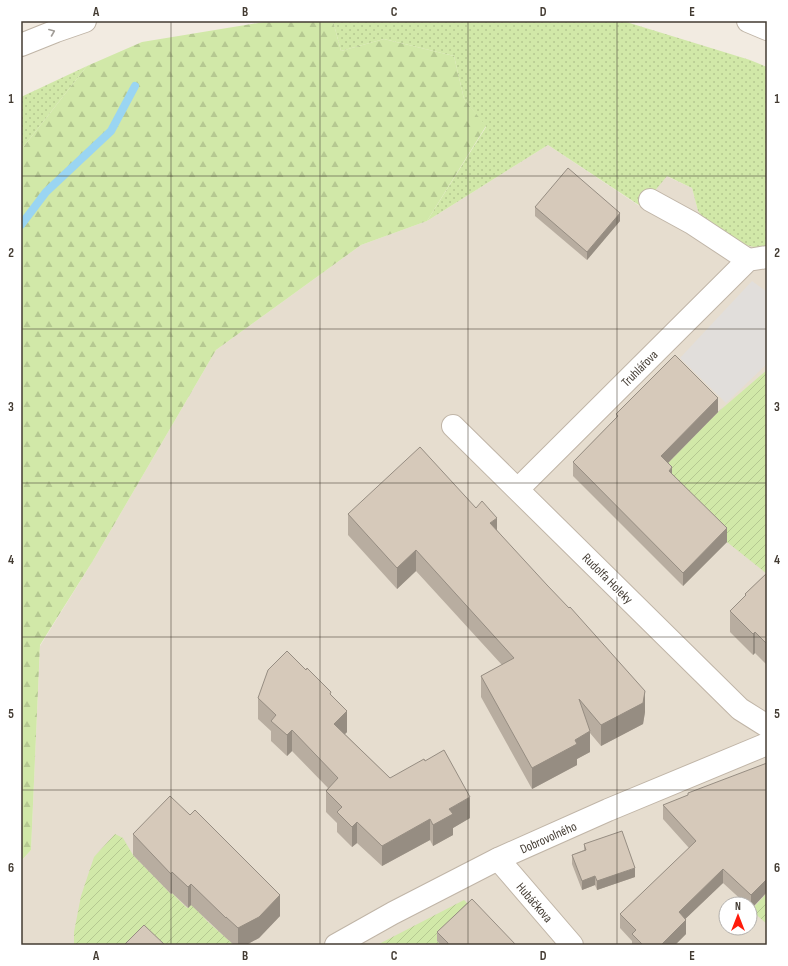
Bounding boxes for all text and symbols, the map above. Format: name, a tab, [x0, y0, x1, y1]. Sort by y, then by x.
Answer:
text: A	[92, 4, 100, 20]
text: B	[242, 4, 248, 20]
text: C	[391, 4, 398, 20]
text: D	[540, 4, 547, 20]
text: E	[689, 4, 695, 20]
one-way arrow	[49, 29, 56, 37]
text: 1	[8, 91, 14, 107]
text: 1	[774, 91, 780, 107]
text: 2	[8, 245, 14, 261]
text: 2	[774, 245, 780, 261]
street label: Truhlářova	[618, 347, 661, 390]
text: 3	[8, 399, 14, 415]
text: 3	[774, 399, 780, 415]
street label: Rudolfa Holeky	[579, 550, 636, 607]
text: 4	[8, 552, 14, 568]
text: 4	[774, 552, 780, 568]
text: 5	[8, 706, 14, 722]
text: 5	[774, 706, 780, 722]
street label: Dobrovolného	[518, 818, 579, 858]
text: 6	[8, 860, 14, 876]
text: 6	[774, 860, 780, 876]
street label: Hubáčkova	[513, 879, 556, 926]
north arrow	[718, 896, 758, 936]
text: N	[735, 900, 741, 913]
text: A	[92, 948, 100, 964]
text: B	[242, 948, 248, 964]
text: C	[391, 948, 398, 964]
text: D	[540, 948, 547, 964]
text: E	[689, 948, 695, 964]

